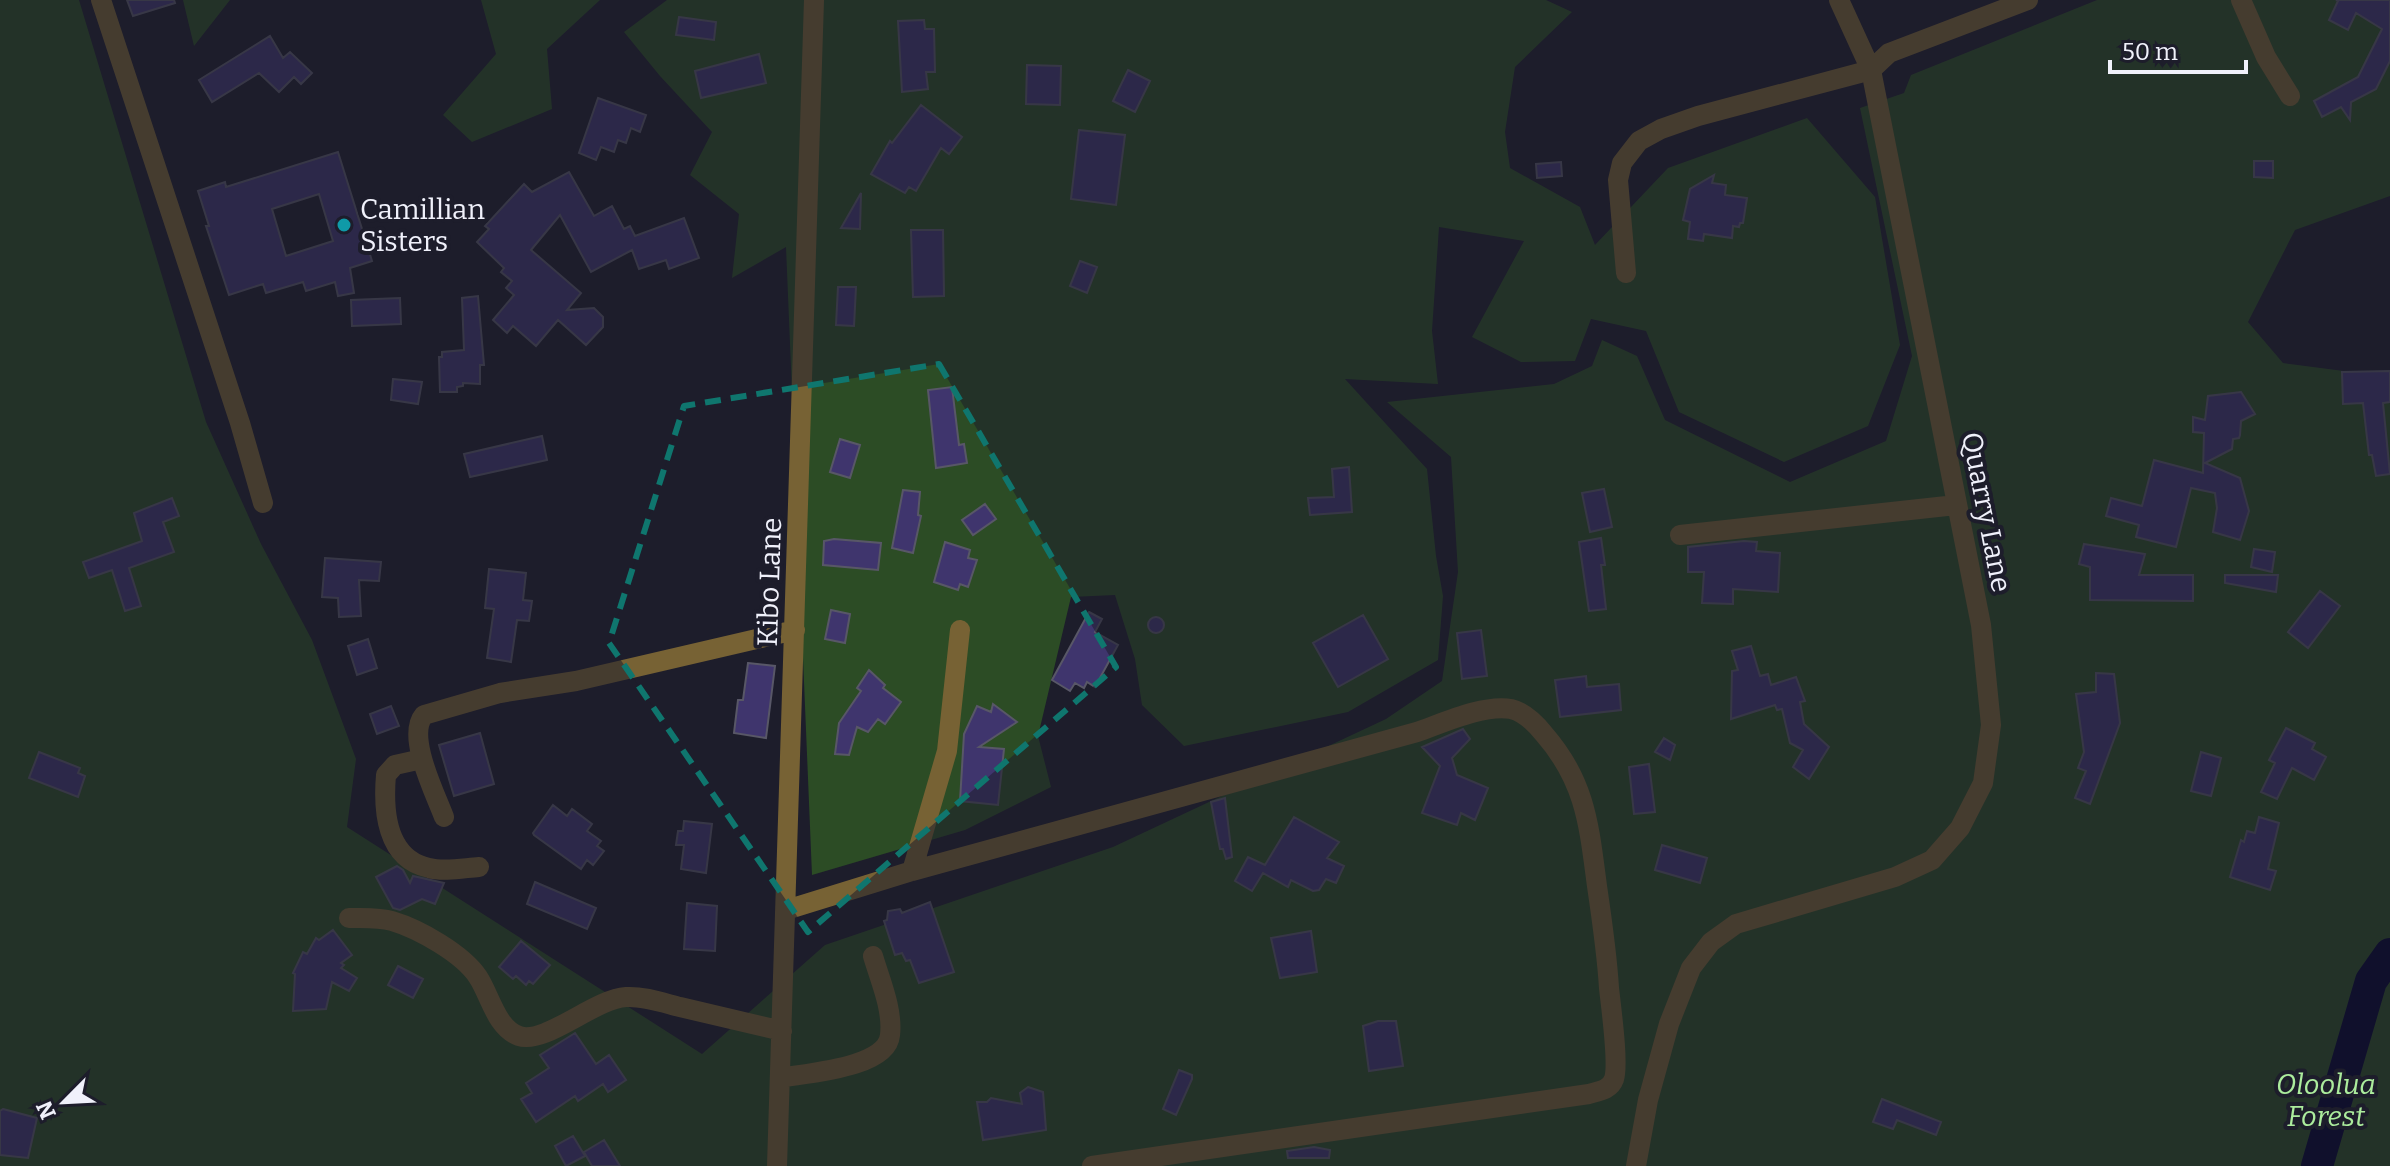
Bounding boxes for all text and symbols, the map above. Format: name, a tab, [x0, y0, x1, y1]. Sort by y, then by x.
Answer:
scale bar	[2110, 24, 2246, 74]
text: 50 m	[2122, 38, 2178, 66]
place label: Camillian Sisters	[360, 193, 485, 258]
marker: Camillian Sisters	[335, 216, 353, 234]
street label: Quarry Lane	[1955, 429, 2018, 595]
street label: Kibo Lane	[751, 517, 788, 647]
north arrow	[24, 1062, 104, 1142]
park label: Oloolua Forest	[2276, 1068, 2376, 1133]
text: N	[30, 1097, 62, 1123]

